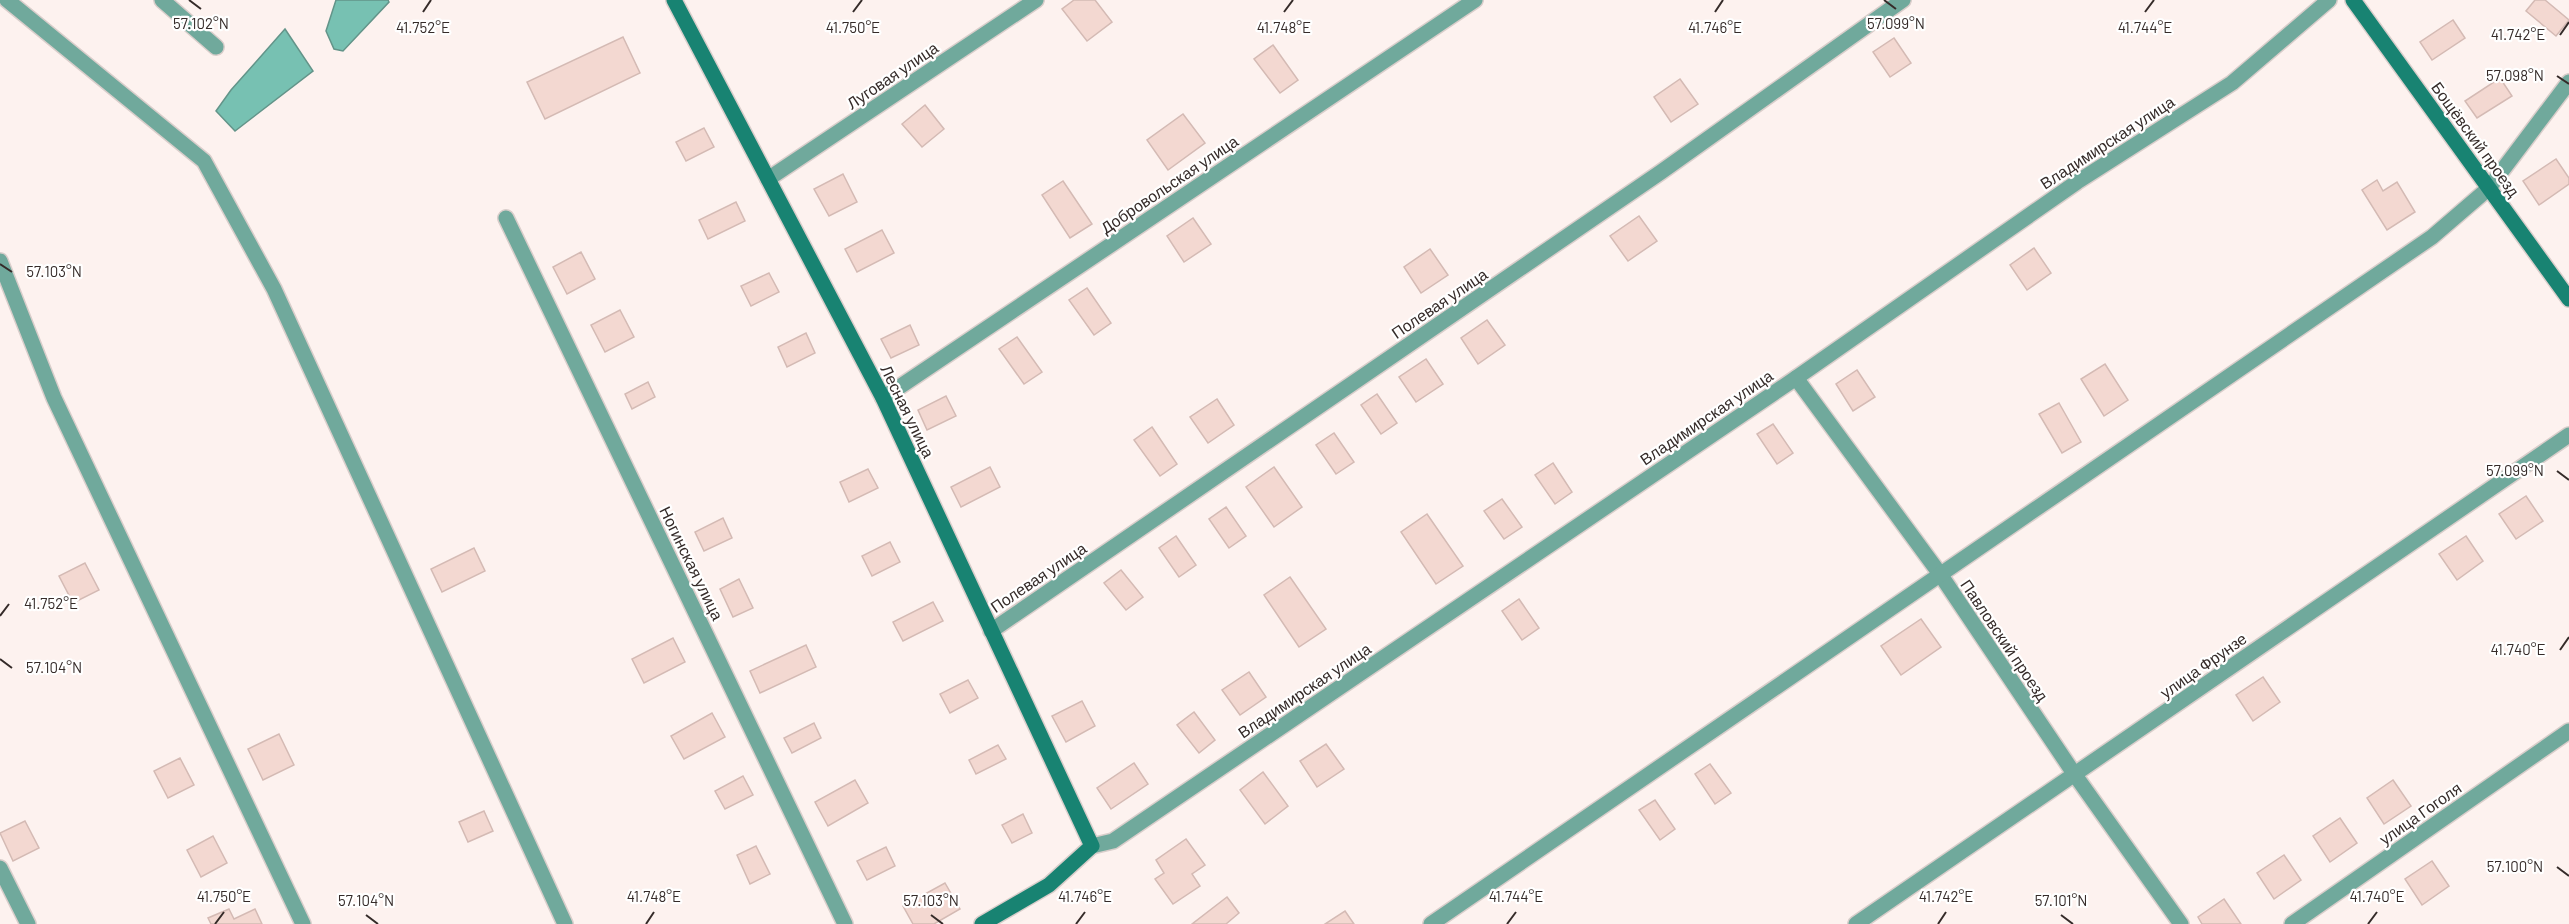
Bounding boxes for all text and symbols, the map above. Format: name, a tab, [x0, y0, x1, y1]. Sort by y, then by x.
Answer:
text: 57.102°N	[173, 14, 229, 32]
text: 57.099°N	[1867, 14, 1925, 32]
text: 41.752°E	[396, 18, 450, 36]
text: 41.750°E	[826, 18, 880, 36]
text: 41.748°E	[1257, 18, 1311, 36]
text: 41.746°E	[1688, 18, 1742, 36]
text: 41.744°E	[2118, 18, 2172, 36]
text: 41.742°E	[2491, 25, 2545, 43]
street label: Луговая улица	[843, 37, 941, 113]
text: 57.098°N	[2486, 66, 2544, 84]
street label: Бощёвский проезд	[2428, 78, 2524, 201]
street label: Владимирская улица	[2036, 91, 2178, 192]
street label: Добровольская улица	[1097, 131, 1241, 237]
text: 57.103°N	[26, 262, 82, 280]
street label: Полевая улица	[1388, 264, 1491, 342]
street label: Лесная улица	[877, 361, 939, 461]
street label: Владимирская улица	[1636, 365, 1776, 469]
text: 57.099°N	[2486, 461, 2544, 479]
street label: Ногинская улица	[656, 503, 728, 623]
street label: Полевая улица	[987, 538, 1090, 616]
street label: Павловский проезд	[1957, 576, 2053, 705]
text: 41.752°E	[24, 594, 78, 612]
street label: улица Фрунзе	[2156, 628, 2250, 702]
street label: Владимирская улица	[1234, 638, 1374, 742]
text: 41.740°E	[2491, 640, 2545, 658]
text: 57.104°N	[26, 658, 82, 676]
street label: улица Гоголя	[2375, 778, 2465, 848]
text: 57.100°N	[2487, 857, 2543, 875]
text: 41.750°E	[197, 887, 251, 905]
text: 41.748°E	[627, 887, 681, 905]
text: 41.746°E	[1058, 887, 1112, 905]
text: 41.744°E	[1489, 887, 1543, 905]
text: 41.742°E	[1919, 887, 1973, 905]
text: 41.740°E	[2350, 887, 2404, 905]
text: 57.104°N	[338, 891, 394, 909]
text: 57.103°N	[903, 891, 959, 909]
text: 57.101°N	[2035, 891, 2087, 909]

